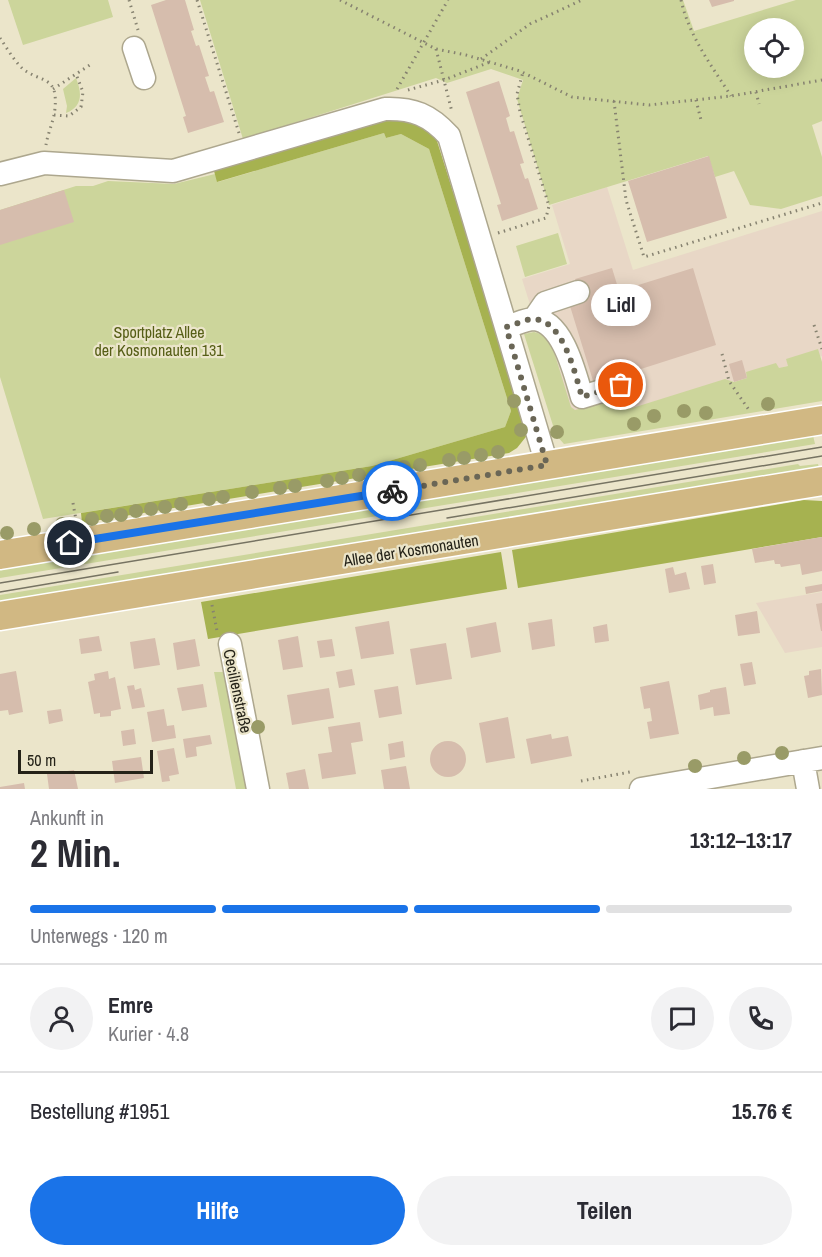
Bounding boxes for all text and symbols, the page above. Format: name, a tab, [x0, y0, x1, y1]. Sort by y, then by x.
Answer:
map controls	[744, 18, 804, 78]
button: locate	[744, 18, 804, 78]
callout: Lidl	[591, 283, 651, 325]
text: Lidl	[606, 291, 636, 318]
park label: Sportplatz Allee der Kosmonauten 131	[94, 321, 224, 361]
pin	[595, 359, 646, 410]
icon: bag	[604, 368, 637, 401]
courier	[362, 461, 422, 521]
icon: bike	[376, 475, 409, 508]
pin	[44, 517, 95, 568]
icon: home	[53, 526, 86, 559]
street label: Allee der Kosmonauten	[341, 528, 480, 572]
street label: Cecilienstraße	[218, 647, 258, 735]
scale bar	[18, 747, 153, 774]
text: 50 m	[27, 749, 56, 771]
text: Ankunft in	[30, 804, 104, 831]
text: 13:12–13:17	[690, 825, 792, 855]
text: 2 Min.	[30, 827, 121, 879]
text: Unterwegs · 120 m	[30, 922, 168, 949]
button: person	[30, 987, 93, 1050]
button: chat	[651, 987, 714, 1050]
button: phone	[729, 987, 792, 1050]
text: Emre	[108, 990, 153, 1020]
text: Kurier · 4.8	[108, 1020, 189, 1047]
text: Bestellung #1951	[30, 1096, 169, 1126]
text: 15.76 €	[732, 1096, 792, 1126]
button: Hilfe	[30, 1176, 405, 1245]
button: Teilen	[417, 1176, 792, 1245]

